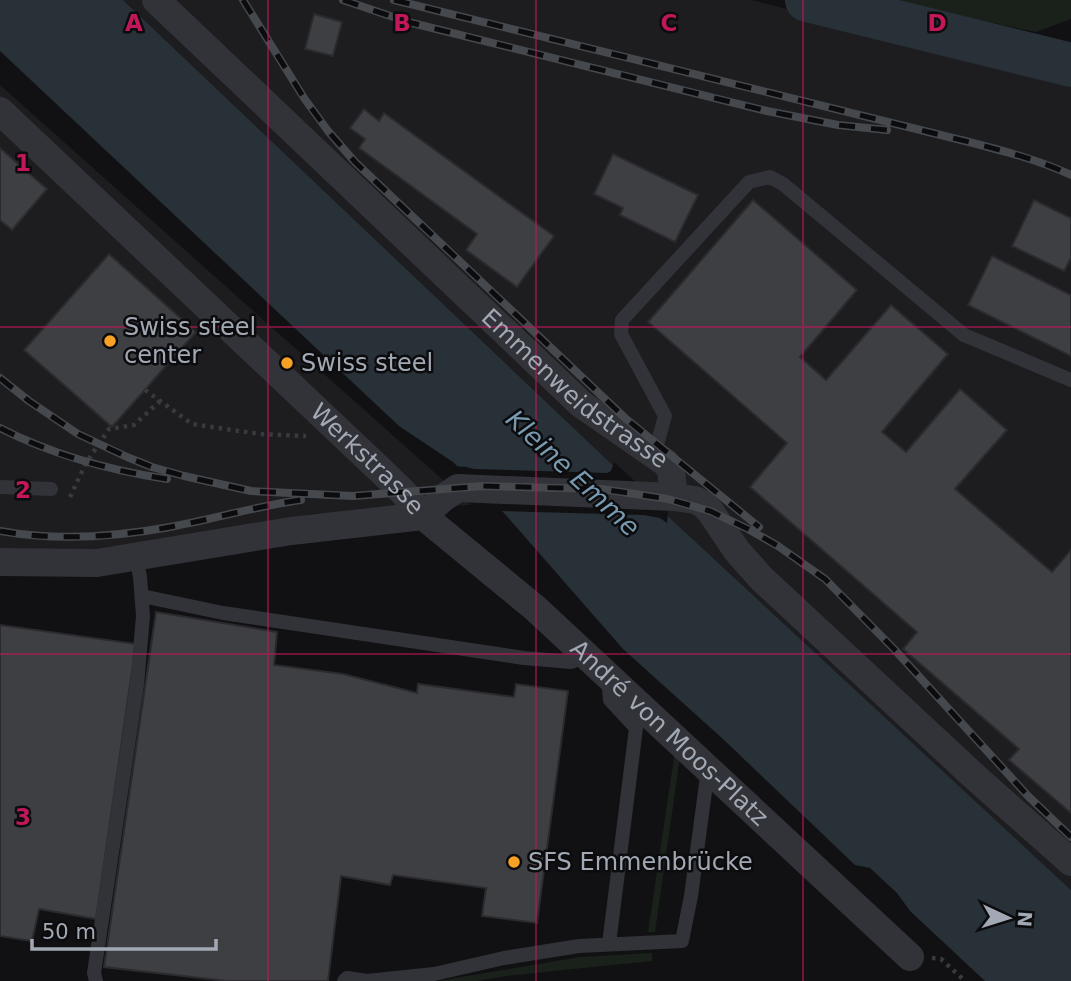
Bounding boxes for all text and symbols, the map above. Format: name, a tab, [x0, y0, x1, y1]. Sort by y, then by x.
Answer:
text: A	[125, 10, 143, 36]
text: B	[393, 10, 411, 36]
text: C	[661, 10, 677, 36]
text: D	[927, 10, 947, 36]
text: 1	[15, 150, 31, 176]
street label: Emmenweidstrasse	[476, 303, 674, 474]
place label: Swiss steel center	[124, 313, 256, 369]
marker: Swiss steel center	[102, 333, 118, 349]
place label: Swiss steel	[301, 349, 433, 377]
marker: Swiss steel	[279, 355, 295, 371]
street label: Werkstrasse	[305, 398, 430, 520]
water label: Kleine Emme	[500, 404, 646, 542]
text: 2	[15, 477, 31, 503]
street label: André von Moos-Platz	[565, 634, 774, 831]
text: 3	[15, 804, 31, 830]
place label: SFS Emmenbrücke	[528, 848, 753, 876]
marker: SFS Emmenbrücke	[506, 854, 522, 870]
north arrow	[973, 883, 1043, 953]
scale bar	[32, 908, 215, 952]
text: N	[1013, 910, 1036, 928]
text: 50 m	[42, 920, 96, 944]

